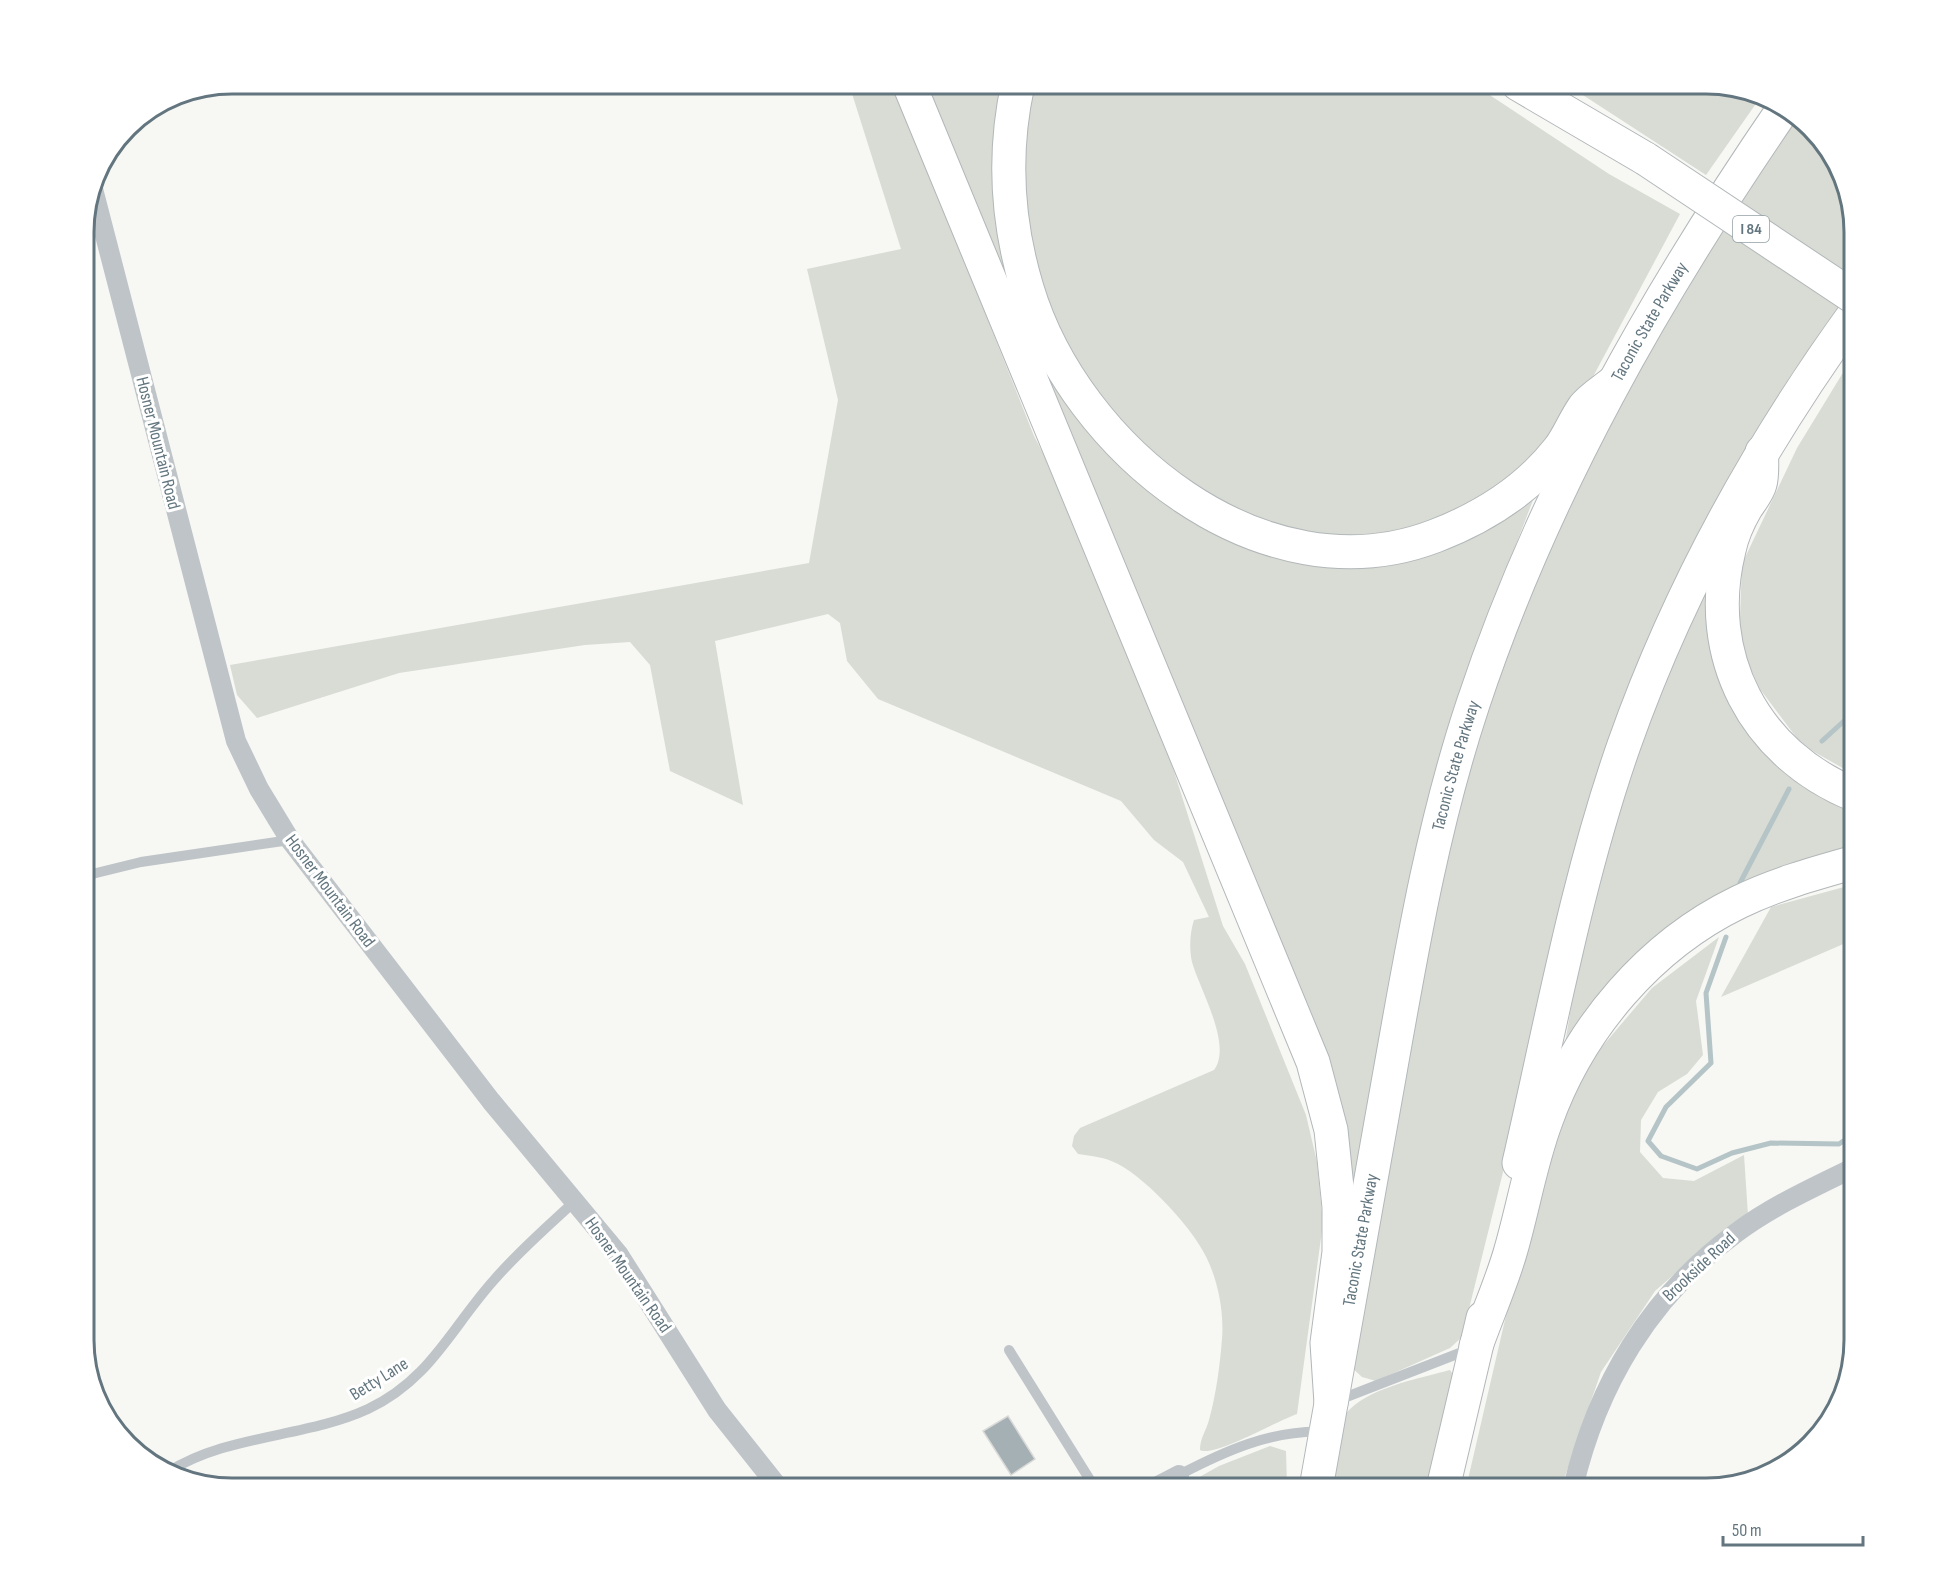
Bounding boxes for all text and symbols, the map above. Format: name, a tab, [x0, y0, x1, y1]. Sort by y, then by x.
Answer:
road number: I 84	[1733, 216, 1769, 242]
street label: Taconic State Parkway	[1607, 258, 1692, 385]
street label: Hosner Mountain Road	[131, 375, 185, 511]
street label: Taconic State Parkway	[1427, 698, 1484, 833]
street label: Hosner Mountain Road	[281, 830, 379, 952]
street label: Taconic State Parkway	[1338, 1172, 1382, 1308]
street label: Hosner Mountain Road	[580, 1213, 676, 1337]
street label: Brookside Road	[1658, 1228, 1740, 1306]
street label: Betty Lane	[346, 1353, 412, 1405]
scale bar	[1723, 1509, 1862, 1547]
text: 50 m	[1732, 1520, 1762, 1541]

